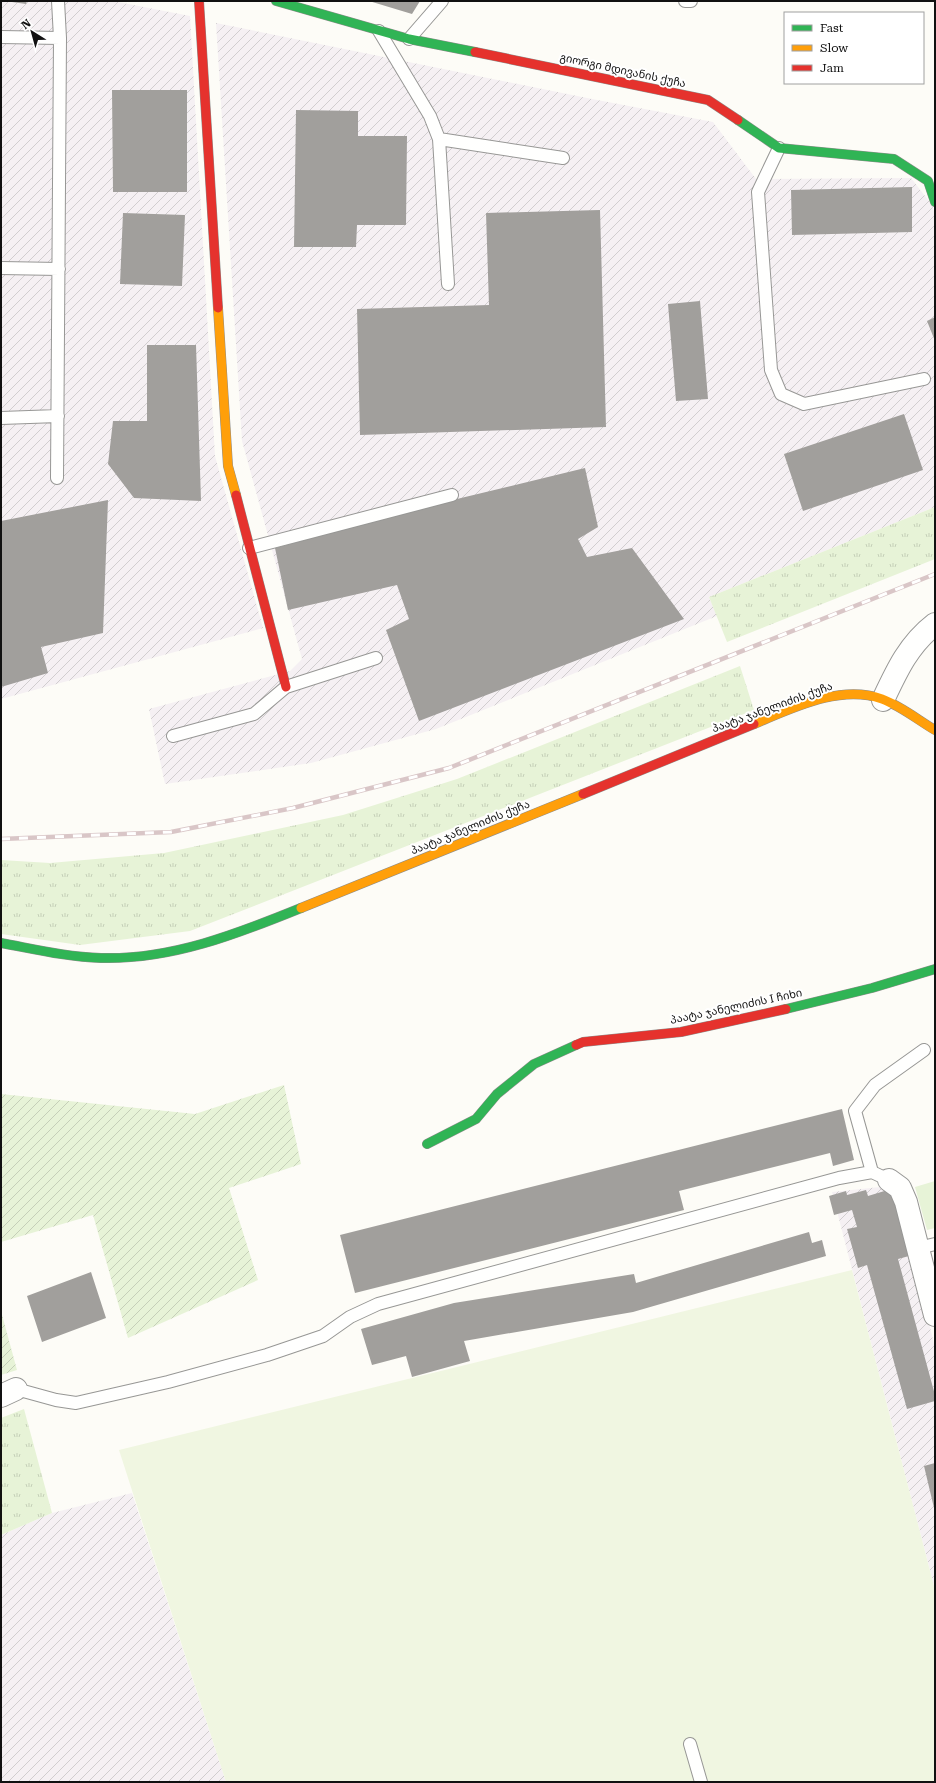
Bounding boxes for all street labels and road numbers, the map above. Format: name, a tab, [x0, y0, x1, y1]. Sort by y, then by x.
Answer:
street label: გიორგი მდივანის ქუჩა	[559, 51, 687, 90]
street label: პაატა ჯანელიძის ქუჩა	[710, 680, 834, 735]
street label: პაატა ჯანელიძის ქუჩა	[409, 798, 532, 857]
street label: პაატა ჯანელიძის I ჩიხი	[669, 986, 803, 1027]

